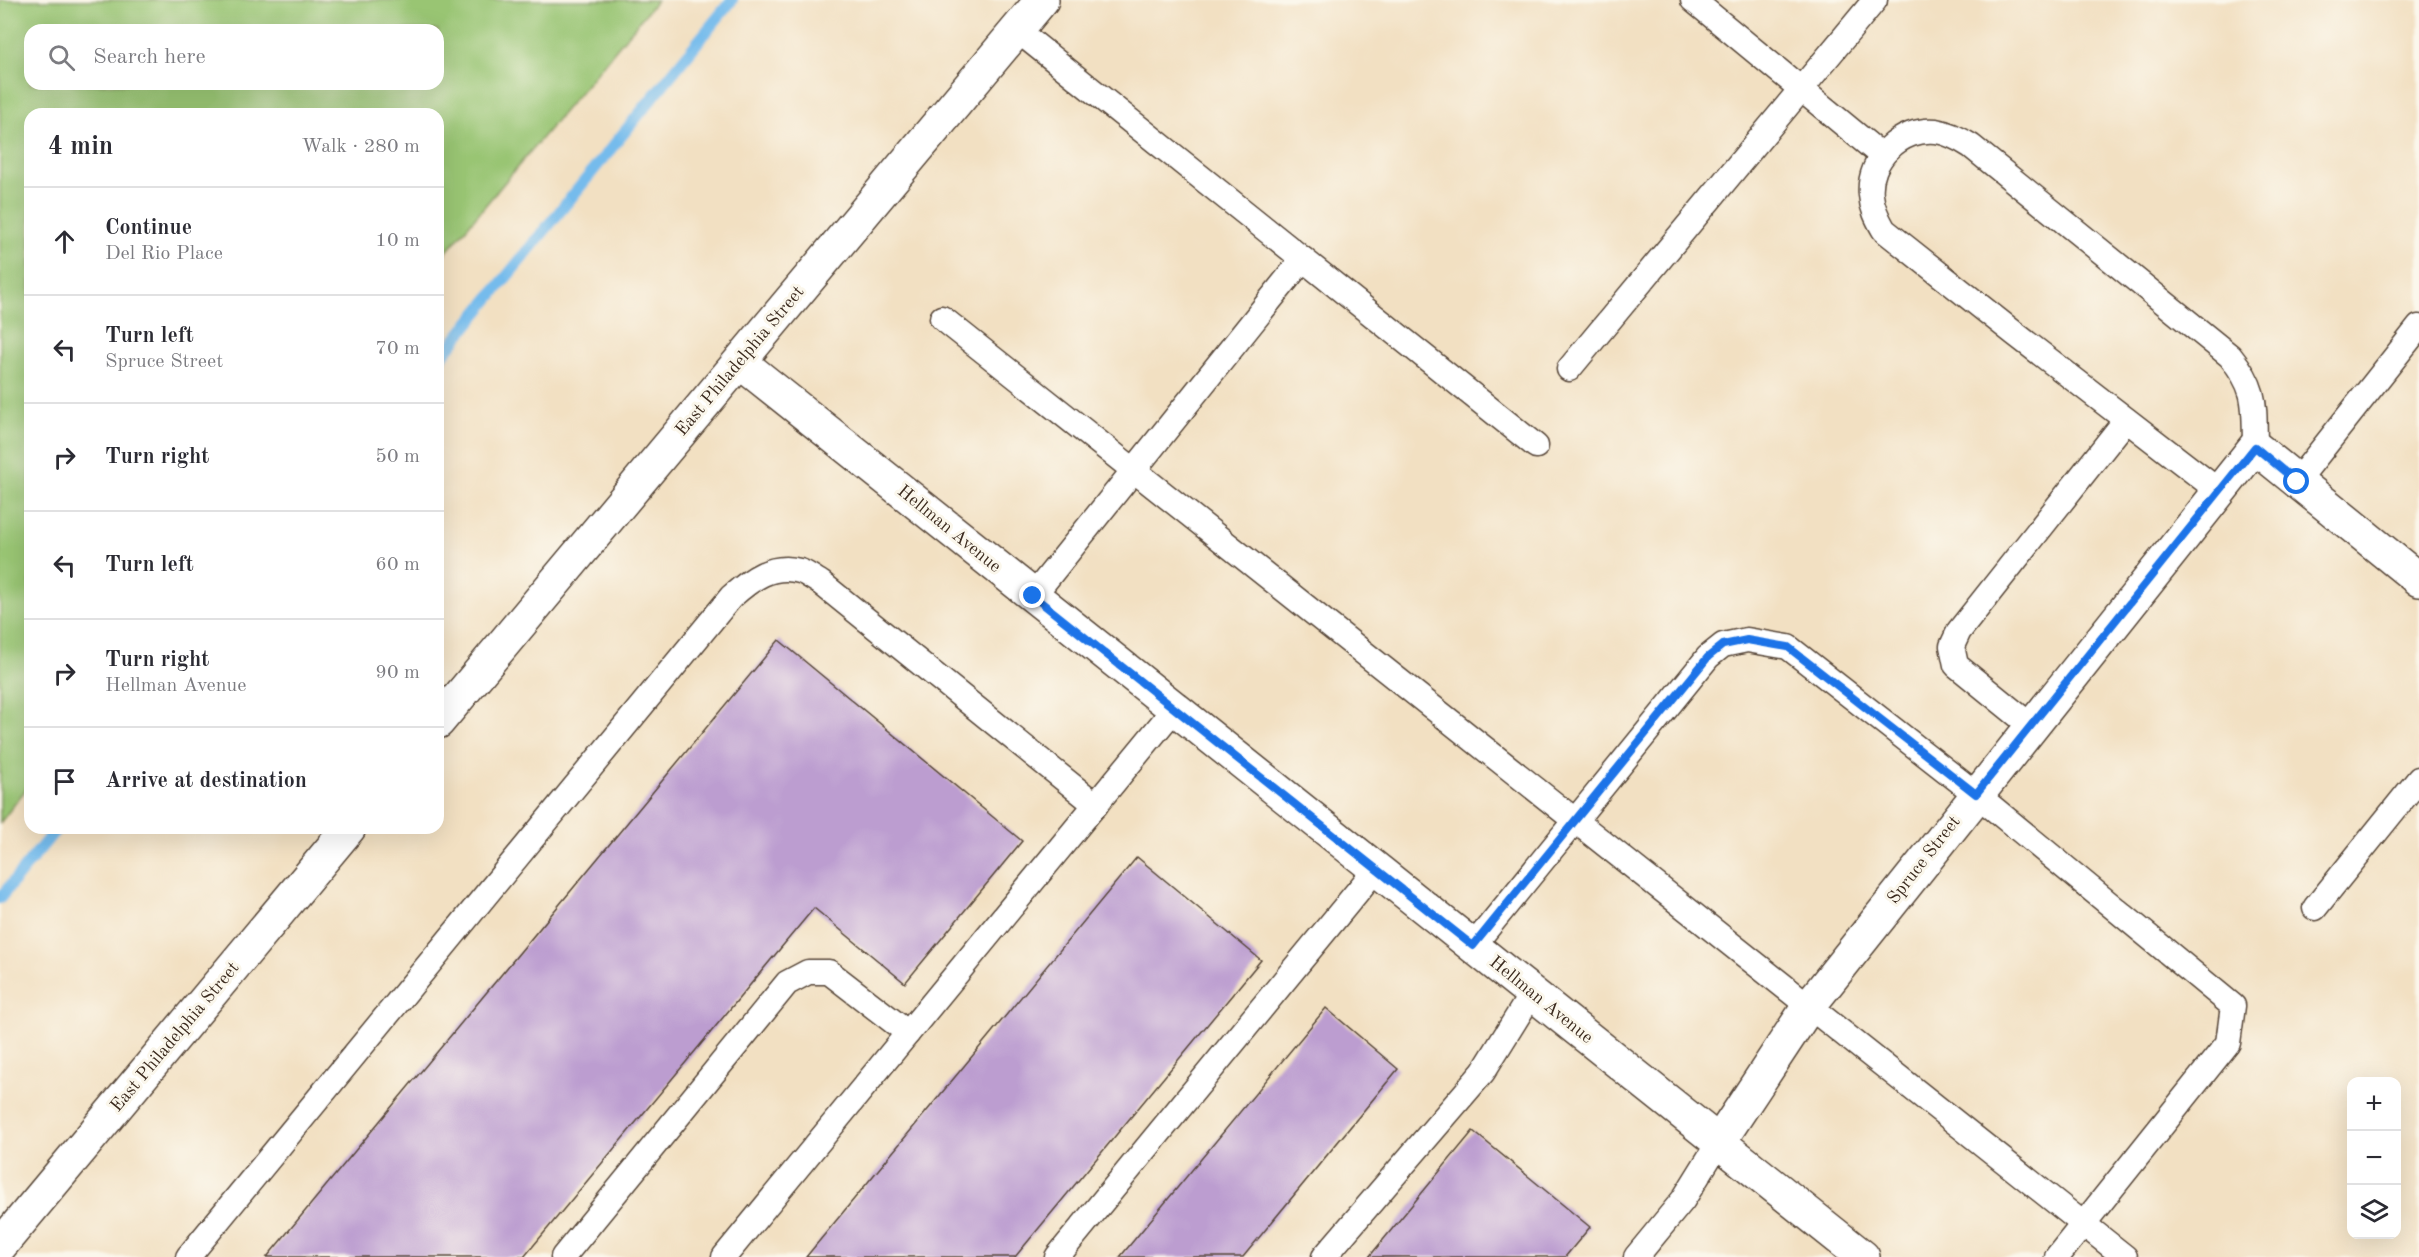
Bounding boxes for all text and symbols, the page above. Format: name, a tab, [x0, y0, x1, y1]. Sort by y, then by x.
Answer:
search box	[24, 24, 444, 90]
icon: search	[45, 41, 78, 74]
text: Search here	[93, 46, 206, 68]
text: 4 min	[48, 134, 113, 160]
text: Walk · 280 m	[301, 137, 420, 157]
text: Continue	[105, 217, 192, 239]
icon: ahead	[48, 225, 81, 258]
text: 10 m	[375, 231, 420, 251]
text: Del Rio Place	[105, 244, 223, 264]
street label: East Philadelphia Street	[672, 283, 808, 439]
text: Turn left	[105, 325, 194, 347]
icon: left	[48, 333, 81, 366]
text: 70 m	[375, 339, 420, 359]
text: Spruce Street	[105, 352, 223, 372]
icon: right	[48, 441, 81, 474]
text: Turn right	[105, 446, 209, 468]
text: 50 m	[375, 447, 420, 467]
route start	[2283, 468, 2309, 494]
street label: Hellman Avenue	[894, 482, 1004, 576]
icon: left	[48, 549, 81, 582]
text: Turn left	[105, 554, 194, 576]
text: 60 m	[375, 555, 420, 575]
route end	[1019, 582, 1045, 608]
text: Turn right	[105, 649, 209, 671]
icon: right	[48, 657, 81, 690]
text: 90 m	[375, 663, 420, 683]
text: Hellman Avenue	[105, 676, 246, 696]
icon: arrive	[48, 765, 81, 798]
text: Arrive at destination	[105, 770, 307, 792]
street label: Spruce Street	[1884, 813, 1964, 907]
street label: Hellman Avenue	[1486, 953, 1596, 1047]
street label: East Philadelphia Street	[107, 959, 243, 1115]
map controls	[2347, 1077, 2401, 1239]
button: +	[2347, 1077, 2401, 1131]
button: −	[2347, 1131, 2401, 1185]
button: layers	[2347, 1185, 2401, 1239]

